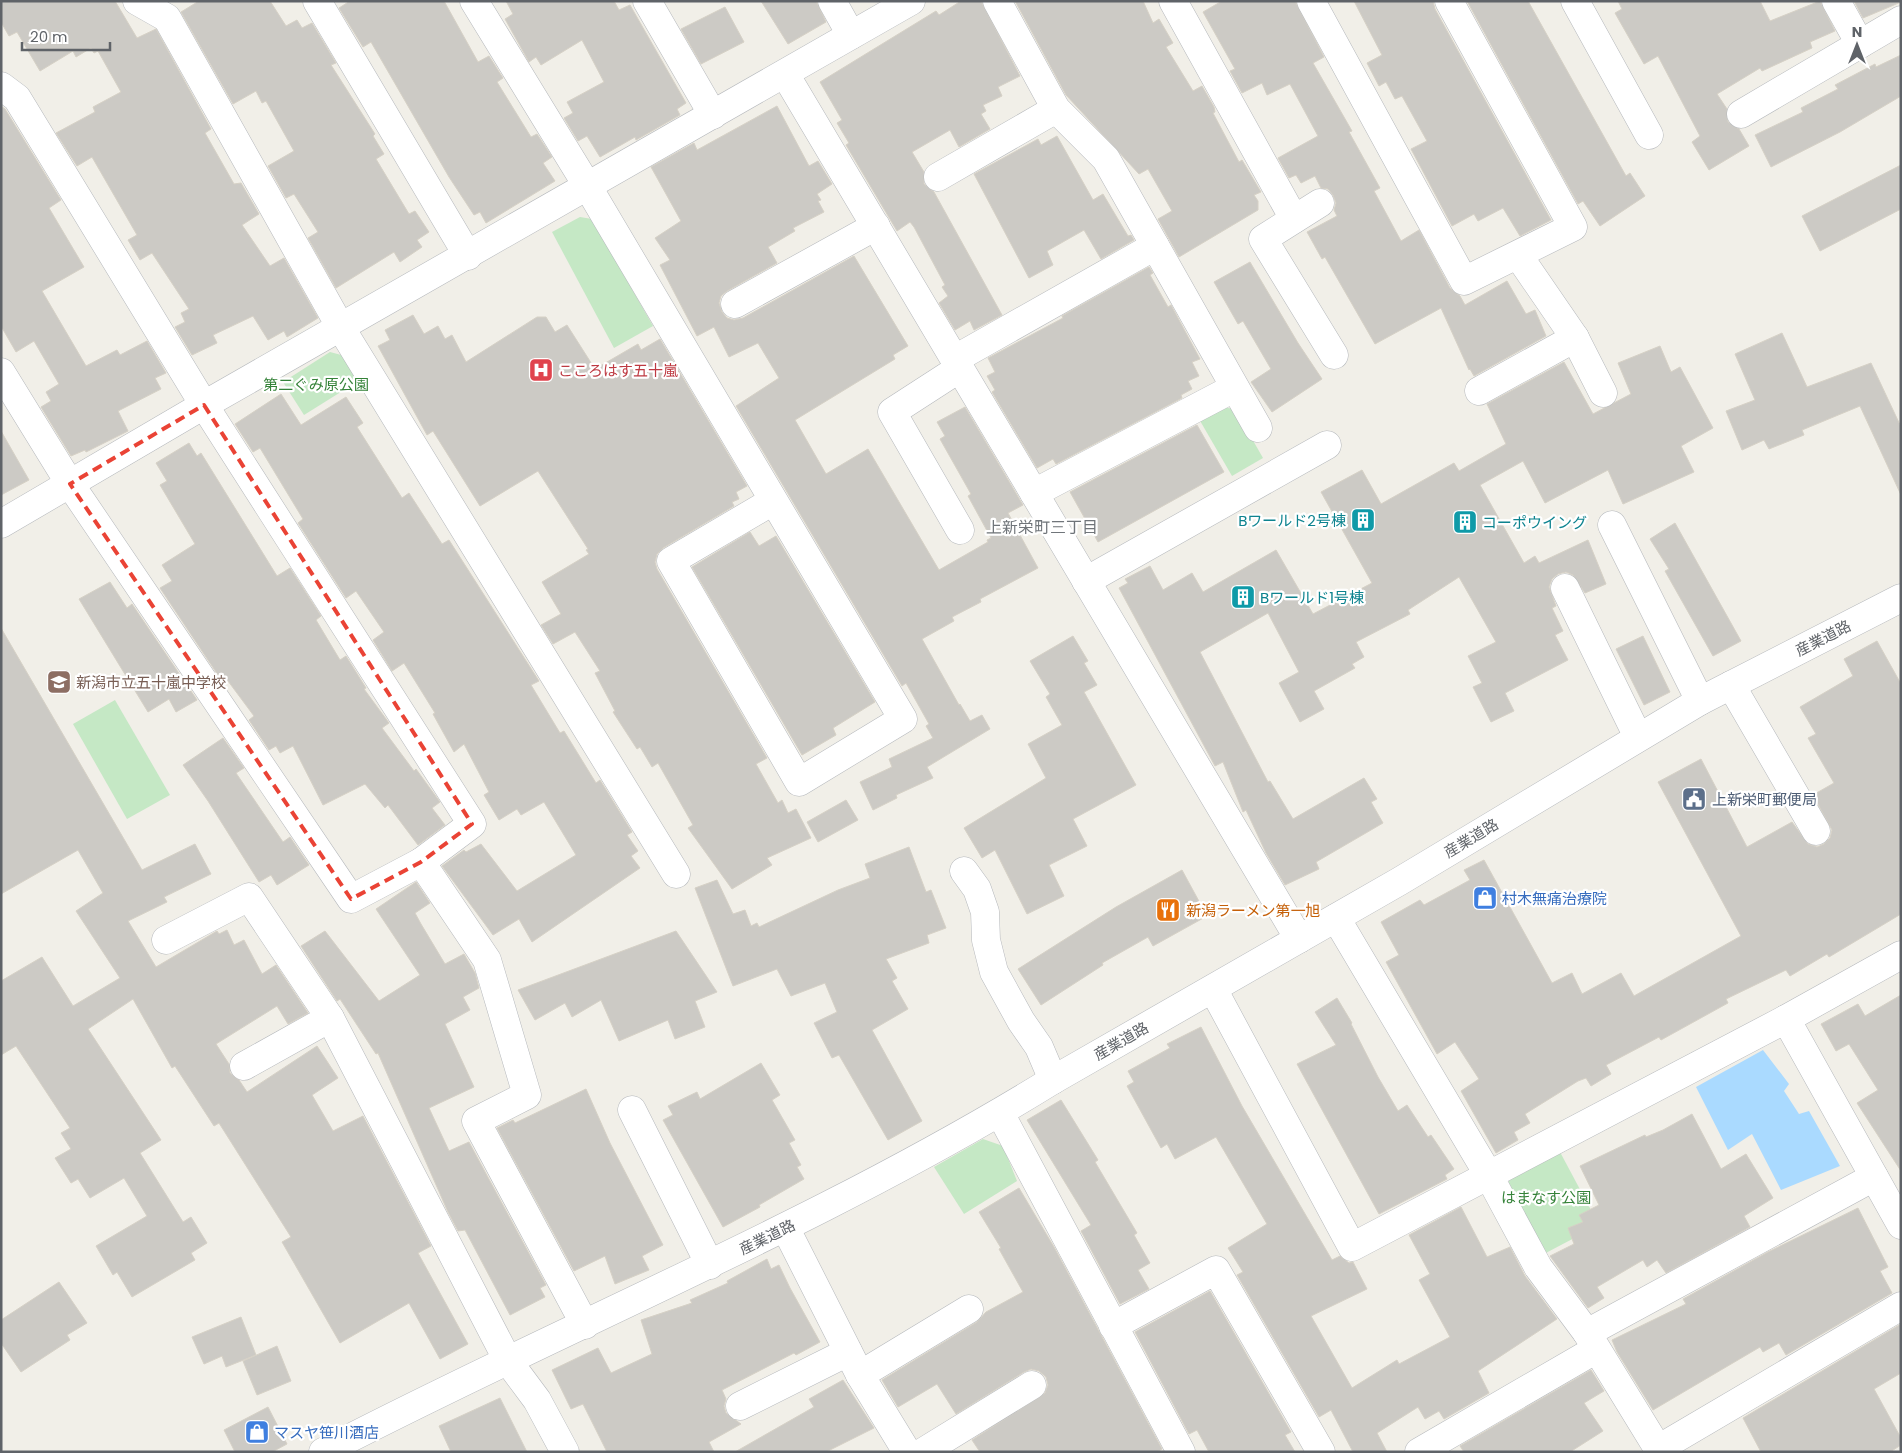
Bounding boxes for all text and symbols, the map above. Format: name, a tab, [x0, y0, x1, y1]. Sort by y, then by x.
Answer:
scale bar	[22, 20, 110, 52]
north arrow	[1832, 20, 1882, 70]
text: N	[1852, 22, 1862, 42]
text: 20 m	[30, 26, 68, 47]
hospital icon: こころはす五十嵐	[528, 357, 554, 383]
place label: こころはす五十嵐	[558, 360, 678, 381]
park label: 第二ぐみ原公園	[263, 374, 369, 395]
building icon: Bワールド2号棟	[1350, 507, 1376, 533]
building icon: コーポウイング	[1452, 509, 1478, 535]
place label: Bワールド2号棟	[1238, 510, 1346, 531]
place label: コーポウイング	[1482, 512, 1587, 533]
district label: 上新栄町三丁目	[986, 516, 1098, 539]
building icon: Bワールド1号棟	[1230, 584, 1256, 610]
place label: Bワールド1号棟	[1260, 587, 1364, 608]
street label: 産業道路	[1791, 615, 1855, 661]
school or university icon: 新潟市立五十嵐中学校	[46, 669, 72, 695]
place label: 新潟市立五十嵐中学校	[76, 672, 226, 693]
public building icon: 上新栄町郵便局	[1681, 786, 1707, 812]
place label: 上新栄町郵便局	[1712, 789, 1817, 810]
street label: 産業道路	[1440, 814, 1502, 862]
shop icon: 村木無痛治療院	[1472, 885, 1498, 911]
place label: 村木無痛治療院	[1502, 888, 1607, 909]
restaurant icon: 新潟ラーメン第一旭	[1155, 897, 1181, 923]
place label: 新潟ラーメン第一旭	[1186, 900, 1320, 921]
street label: 産業道路	[1090, 1017, 1152, 1065]
park label: はまなす公園	[1501, 1187, 1591, 1208]
street label: 産業道路	[735, 1214, 799, 1260]
shop icon: マスヤ笹川酒店	[244, 1419, 270, 1445]
place label: マスヤ笹川酒店	[274, 1422, 379, 1443]

